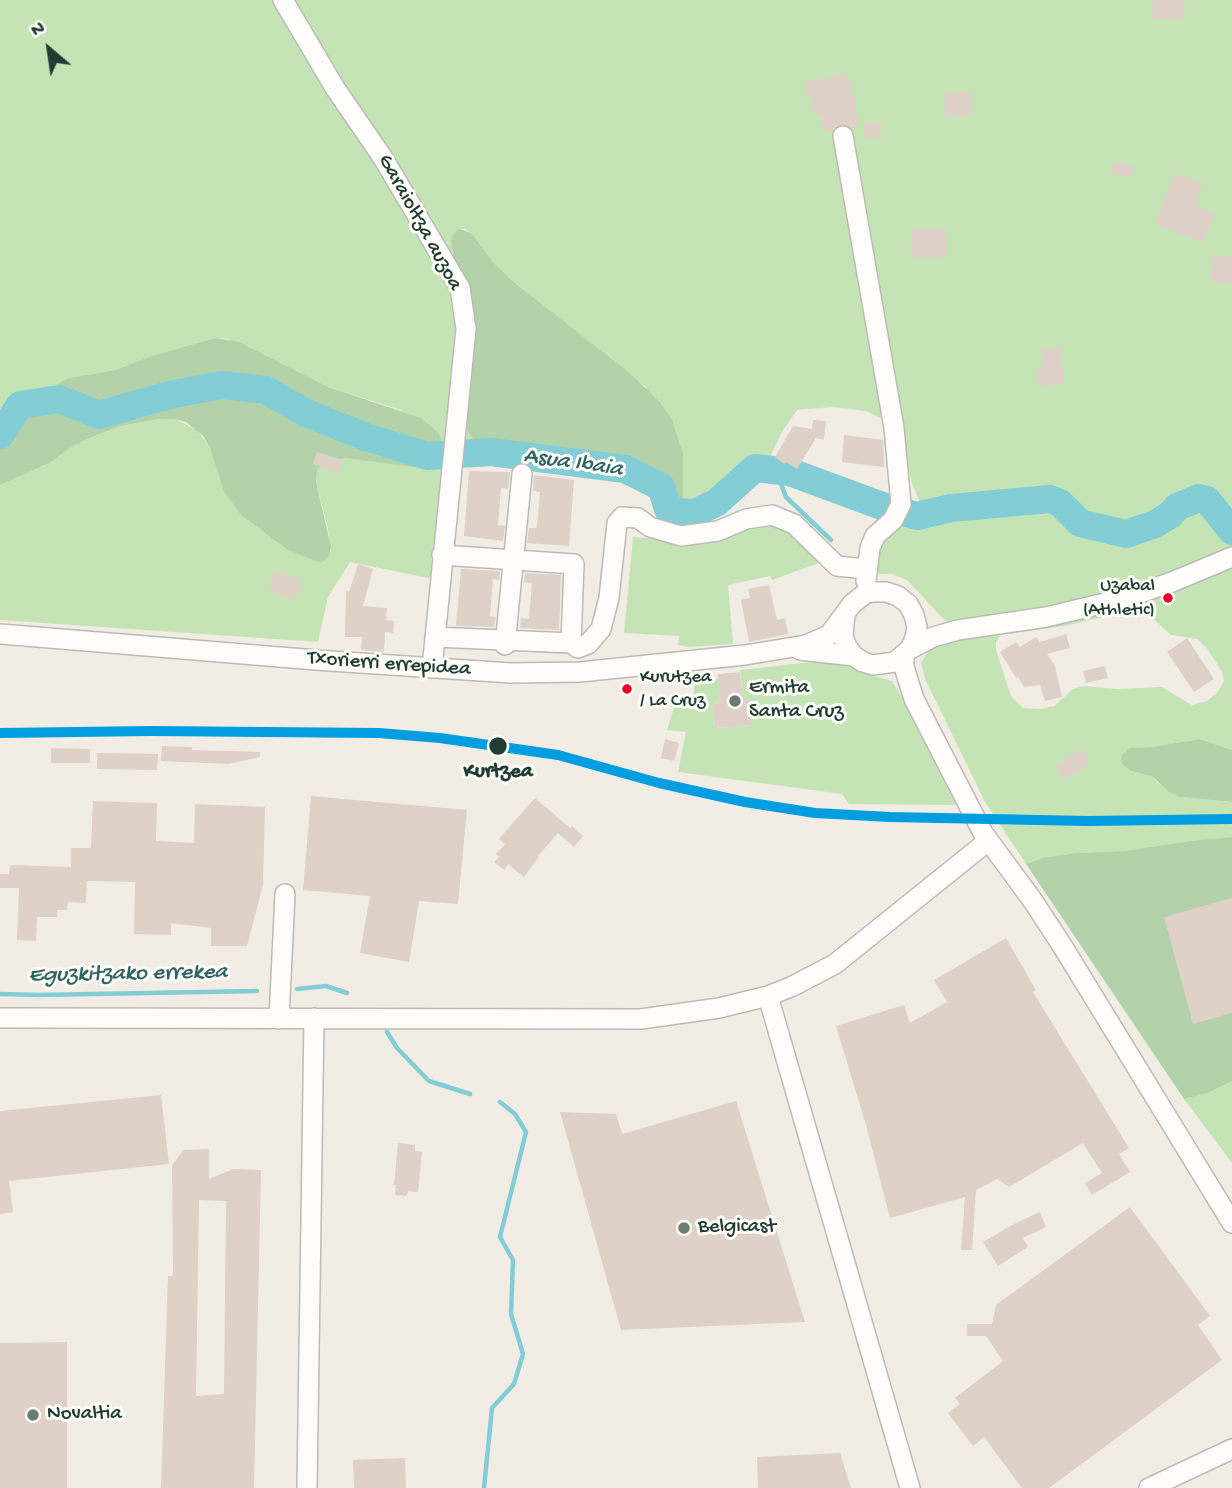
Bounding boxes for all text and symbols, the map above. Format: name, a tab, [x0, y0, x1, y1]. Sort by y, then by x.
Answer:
north arrow	[14, 14, 84, 84]
text: N	[28, 17, 50, 43]
street label: Garaioltza auzoa	[371, 150, 467, 296]
water label: Asua Ibaia	[522, 443, 624, 485]
place label: Uzabal (Athletic)	[1083, 576, 1155, 620]
marker: Uzabal (Athletic)	[1161, 591, 1175, 605]
street label: Txorierri errepidea	[307, 647, 471, 683]
place label: Kurutzea / La Cruz	[640, 667, 712, 711]
place label: Ermita Santa Cruz	[749, 676, 844, 726]
marker: Kurutzea / La Cruz	[620, 682, 634, 696]
marker: Ermita Santa Cruz	[727, 693, 743, 709]
marker: Kurtzea	[487, 735, 509, 757]
place label: Kurtzea	[463, 760, 533, 786]
water label: Eguzkitzako errekea	[29, 959, 227, 991]
place label: Belgicast	[698, 1215, 776, 1241]
marker: Belgicast	[676, 1220, 692, 1236]
place label: Novaltia	[47, 1402, 122, 1428]
marker: Novaltia	[25, 1407, 41, 1423]

